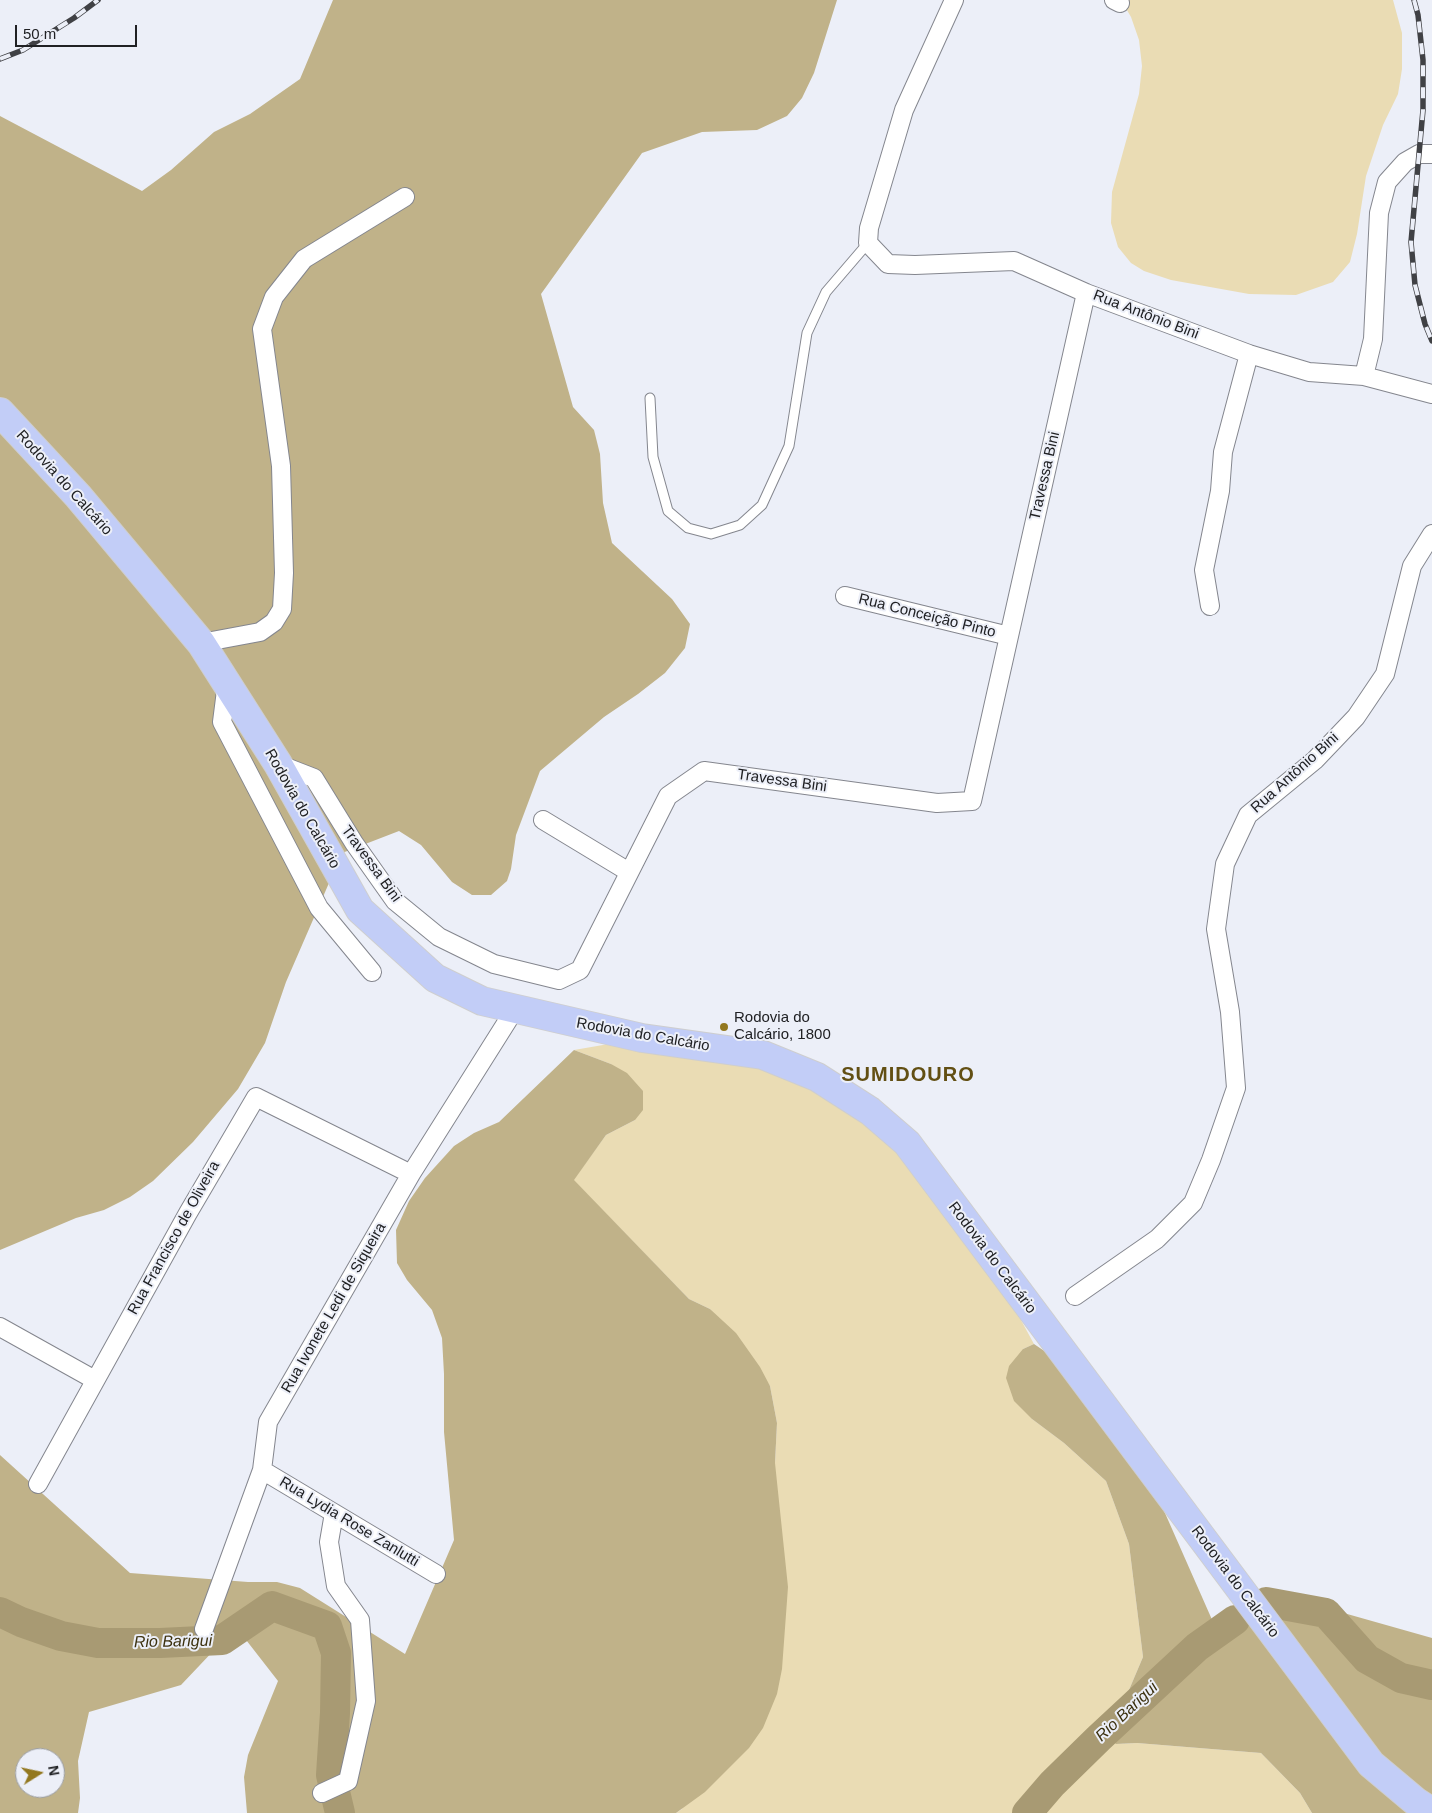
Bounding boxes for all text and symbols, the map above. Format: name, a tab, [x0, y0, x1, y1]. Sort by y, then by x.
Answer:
scale bar	[18, 15, 140, 47]
text: 50 m	[23, 25, 56, 42]
street label: Rua Antônio Bini	[1091, 287, 1201, 343]
street label: Rodovia do Calcário	[12, 427, 116, 539]
street label: Travessa Bini	[1026, 430, 1064, 522]
street label: Rua Conceição Pinto	[856, 590, 998, 642]
street label: Rua Antônio Bini	[1247, 729, 1343, 817]
street label: Rodovia do Calcário	[260, 746, 344, 872]
street label: Travessa Bini	[736, 766, 828, 796]
street label: Travessa Bini	[337, 822, 405, 906]
place label: Rodovia do Calcário, 1800	[734, 1009, 831, 1044]
street label: Rodovia do Calcário	[575, 1014, 711, 1056]
marker: Rodovia do Calcário, 1800	[718, 1021, 730, 1033]
district label: SUMIDOURO	[840, 1063, 976, 1087]
street label: Rua Francisco de Oliveira	[124, 1158, 224, 1318]
street label: Rodovia do Calcário	[944, 1199, 1040, 1317]
street label: Rua Ivonete Ledi de Siqueira	[278, 1220, 390, 1396]
street label: Rua Lydia Rose Zanlutti	[276, 1473, 422, 1571]
street label: Rodovia do Calcário	[1187, 1523, 1283, 1641]
water label: Rio Barigui	[134, 1632, 212, 1652]
water label: Rio Barigui	[1092, 1678, 1162, 1746]
north arrow	[15, 1748, 65, 1798]
text: N	[45, 1764, 63, 1777]

